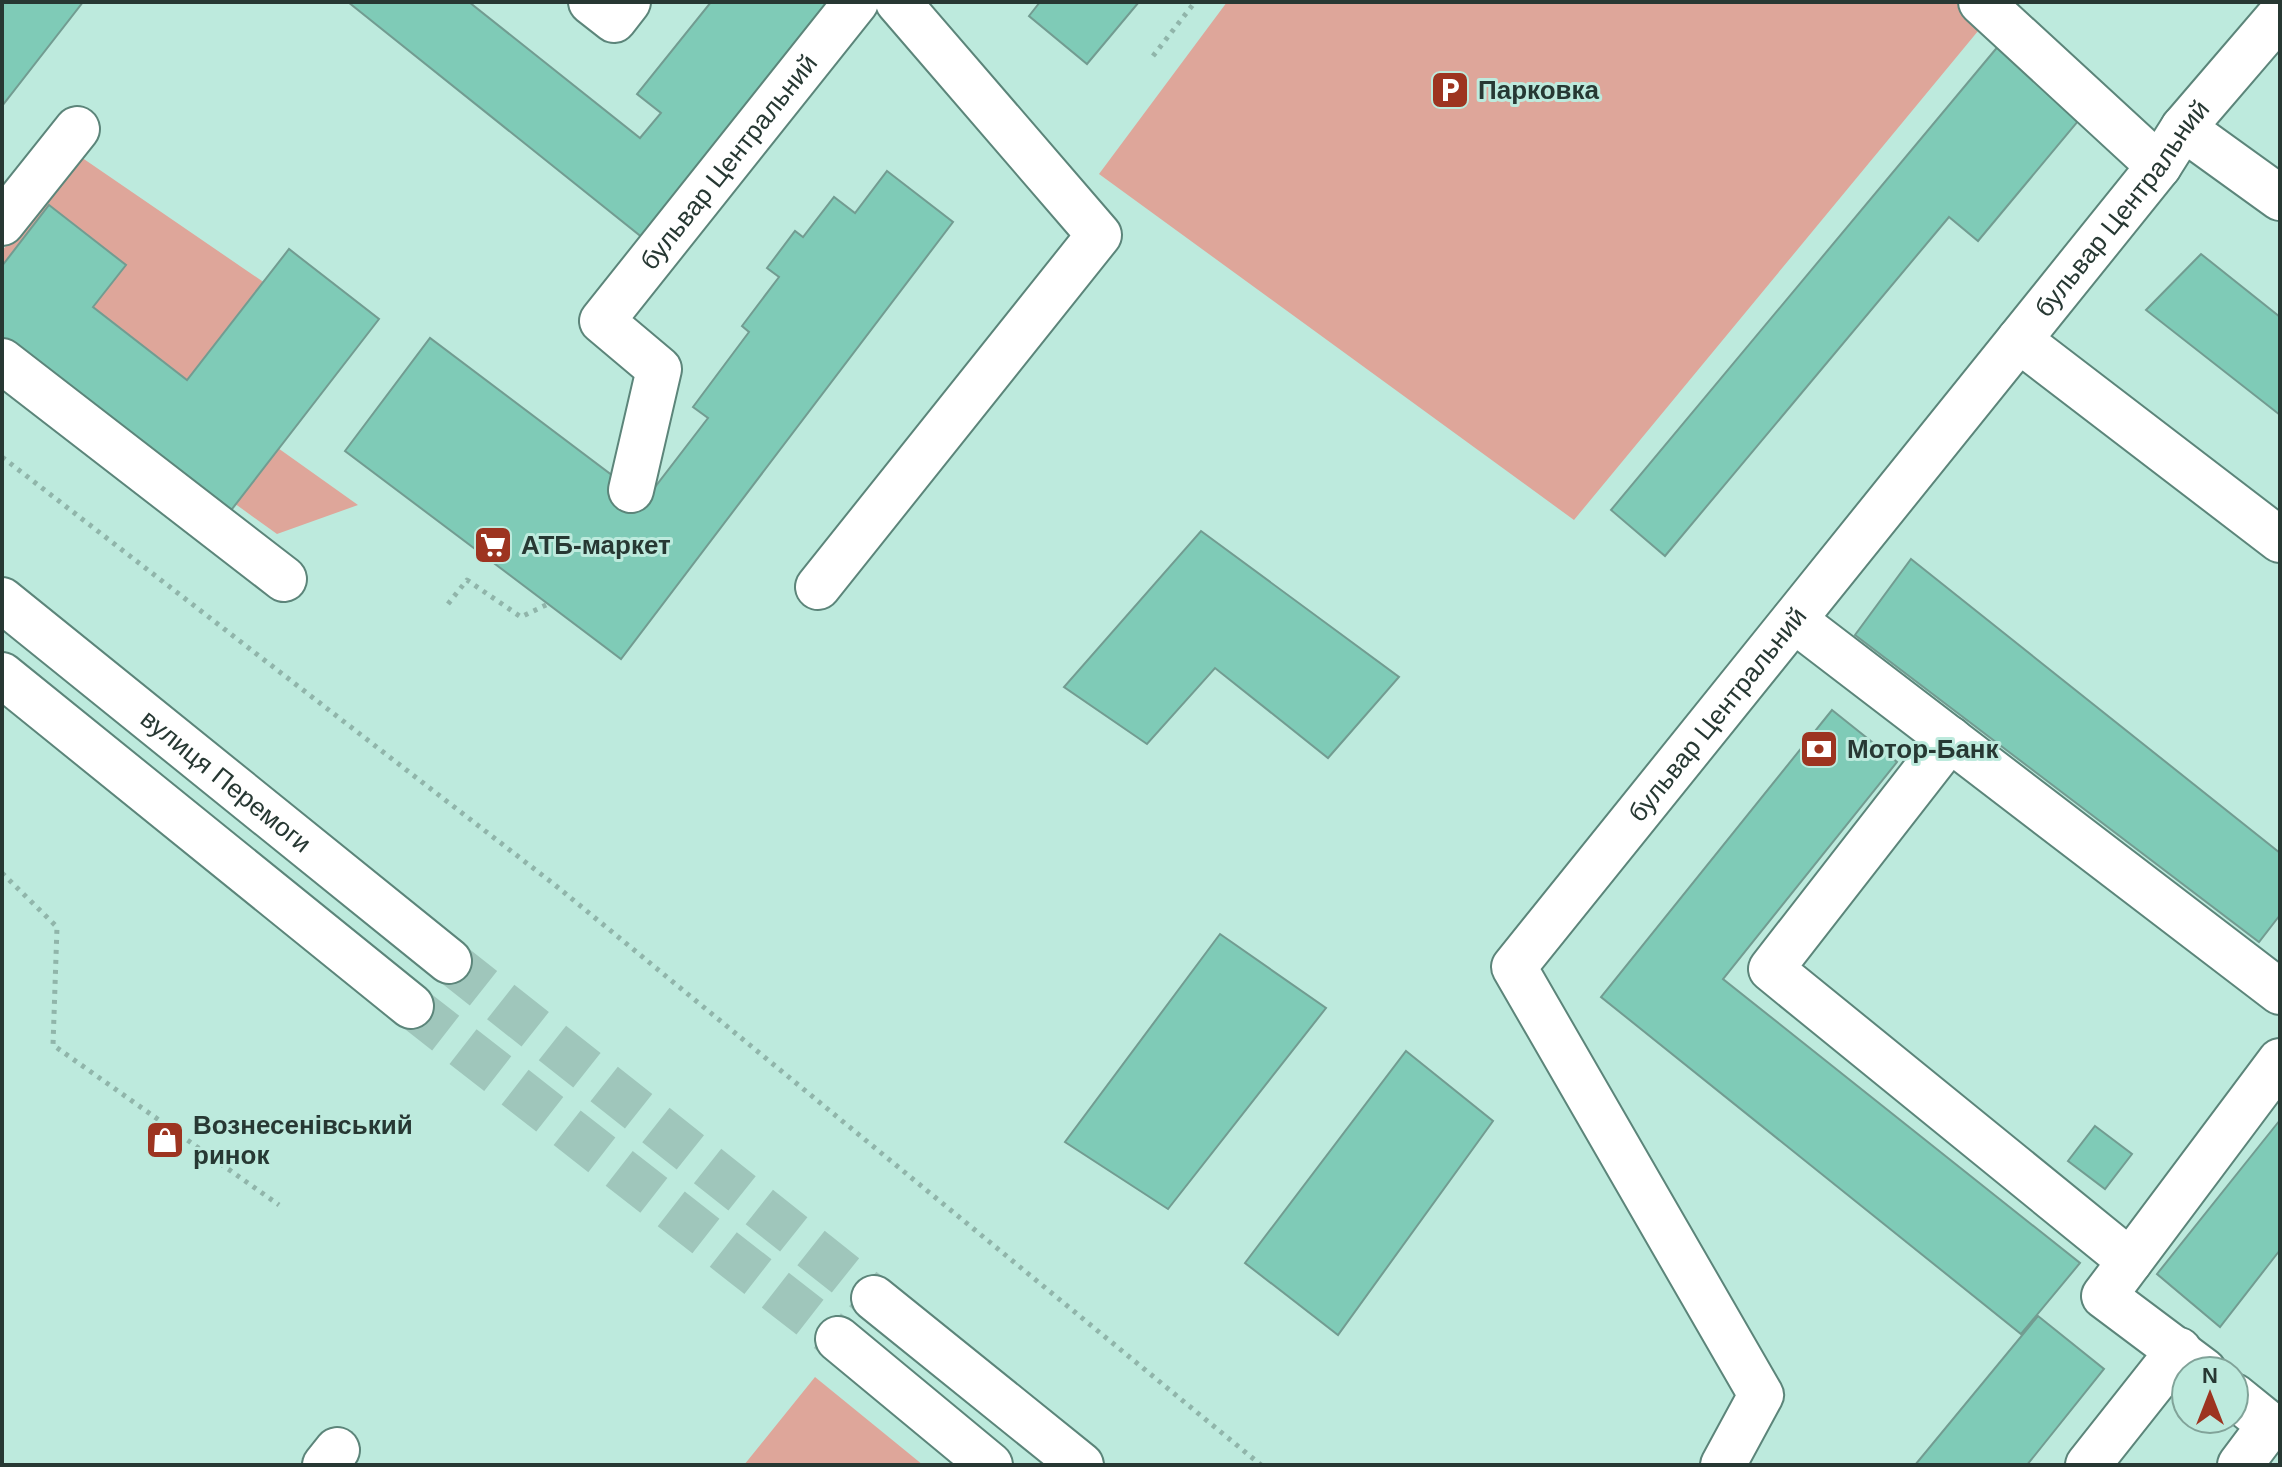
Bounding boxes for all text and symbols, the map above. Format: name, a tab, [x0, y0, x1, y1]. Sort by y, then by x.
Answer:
street label: бульвар Центральний	[634, 48, 823, 275]
parking icon: Парковка	[1429, 69, 1471, 111]
place label: Парковка	[1478, 75, 1600, 105]
street label: бульвар Центральний	[2029, 94, 2215, 323]
supermarket icon: АТБ-маркет	[472, 524, 514, 566]
place label: АТБ-маркет	[521, 530, 671, 560]
street label: бульвар Центральний	[1622, 601, 1813, 828]
street label: вулиця Перемоги	[135, 703, 317, 859]
bank icon: Мотор-Банк	[1798, 728, 1840, 770]
place label: Мотор-Банк	[1847, 734, 2000, 764]
place label: Вознесенівський ринок	[193, 1110, 413, 1170]
shop icon: Вознесенівський ринок	[144, 1119, 186, 1161]
north arrow	[2170, 1355, 2250, 1435]
text: N	[2202, 1363, 2218, 1388]

